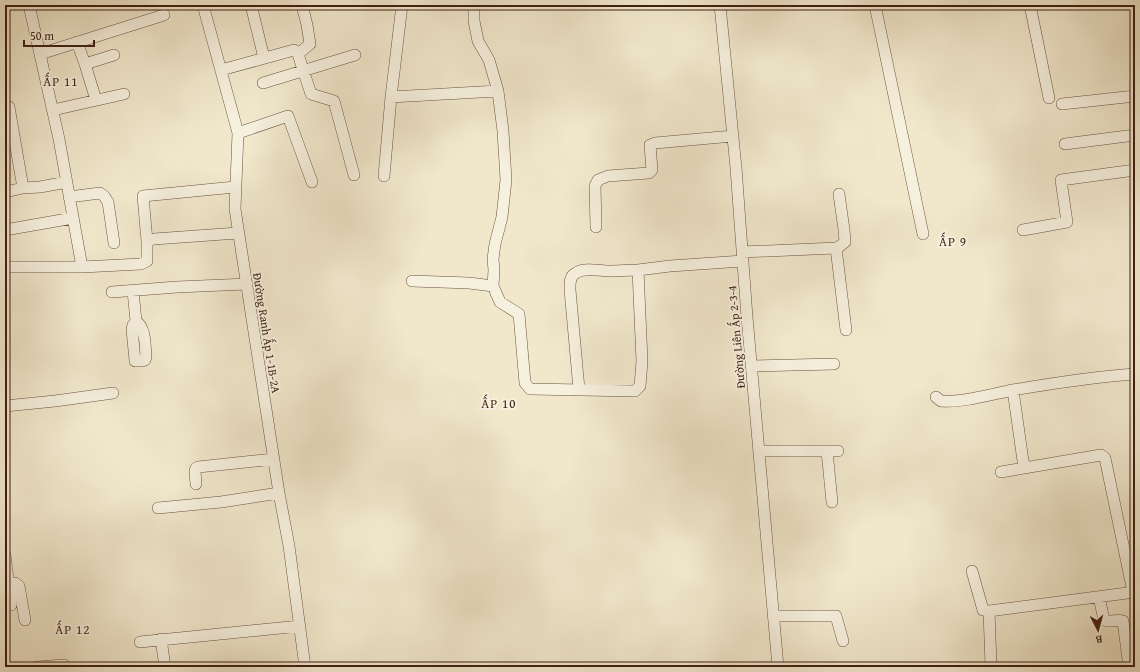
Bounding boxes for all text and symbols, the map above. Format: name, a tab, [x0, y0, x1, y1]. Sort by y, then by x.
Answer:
scale bar	[24, 22, 94, 48]
text: 50 m	[30, 27, 54, 44]
district label: ẤP 11	[43, 72, 79, 91]
district label: ẤP 9	[939, 232, 967, 251]
street label: Đường Ranh Ấp 1-1B-2A	[249, 271, 286, 395]
street label: Đường Liên Ấp 2-3-4	[722, 285, 749, 389]
district label: ẤP 10	[481, 394, 517, 413]
north arrow	[1078, 610, 1118, 650]
district label: ẤP 12	[55, 620, 91, 639]
text: B	[1095, 632, 1103, 648]

